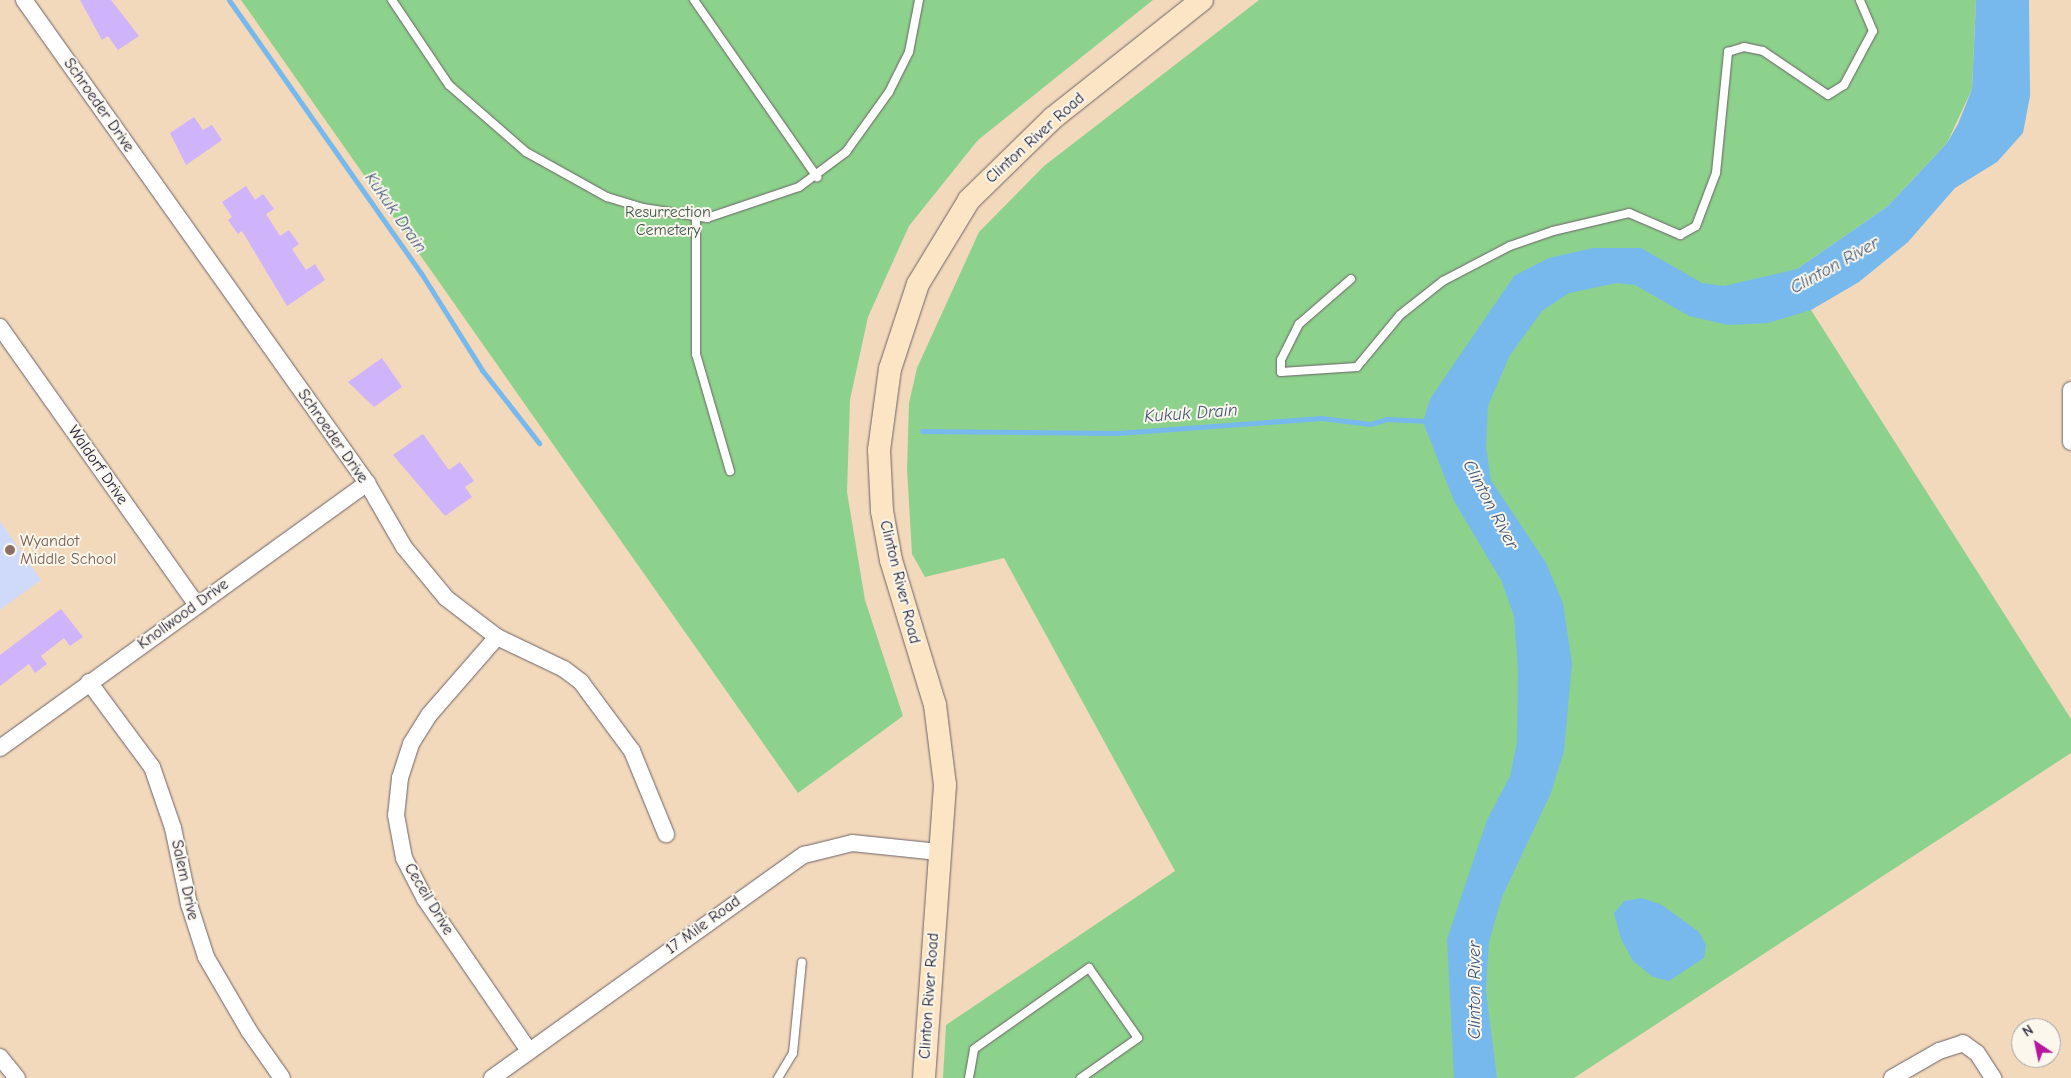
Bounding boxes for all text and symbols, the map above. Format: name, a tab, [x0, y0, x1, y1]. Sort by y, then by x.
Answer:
street label: Schroeder Drive	[60, 54, 138, 156]
street label: Clinton River Road	[982, 89, 1088, 187]
water label: Kukuk Drain	[359, 168, 431, 258]
park label: Resurrection Cemetery	[625, 202, 711, 240]
water label: Clinton River	[1787, 233, 1883, 299]
street label: Schroeder Drive	[294, 385, 372, 487]
water label: Kukuk Drain	[1144, 400, 1238, 428]
street label: Waldorf Drive	[64, 422, 132, 508]
water label: Clinton River	[1457, 457, 1523, 553]
street label: Clinton River Road	[875, 518, 925, 646]
place label: Wyandot Middle School	[20, 531, 116, 569]
marker: Wyandot Middle School	[4, 544, 16, 556]
street label: Knollwood Drive	[134, 575, 232, 653]
street label: Salem Drive	[167, 838, 203, 922]
street label: Ceceil Drive	[400, 860, 458, 938]
street label: 17 Mile Road	[662, 891, 744, 959]
street label: Clinton River Road	[915, 932, 943, 1060]
water label: Clinton River	[1464, 941, 1486, 1039]
north arrow	[2011, 1018, 2061, 1068]
text: N	[2019, 1021, 2036, 1041]

